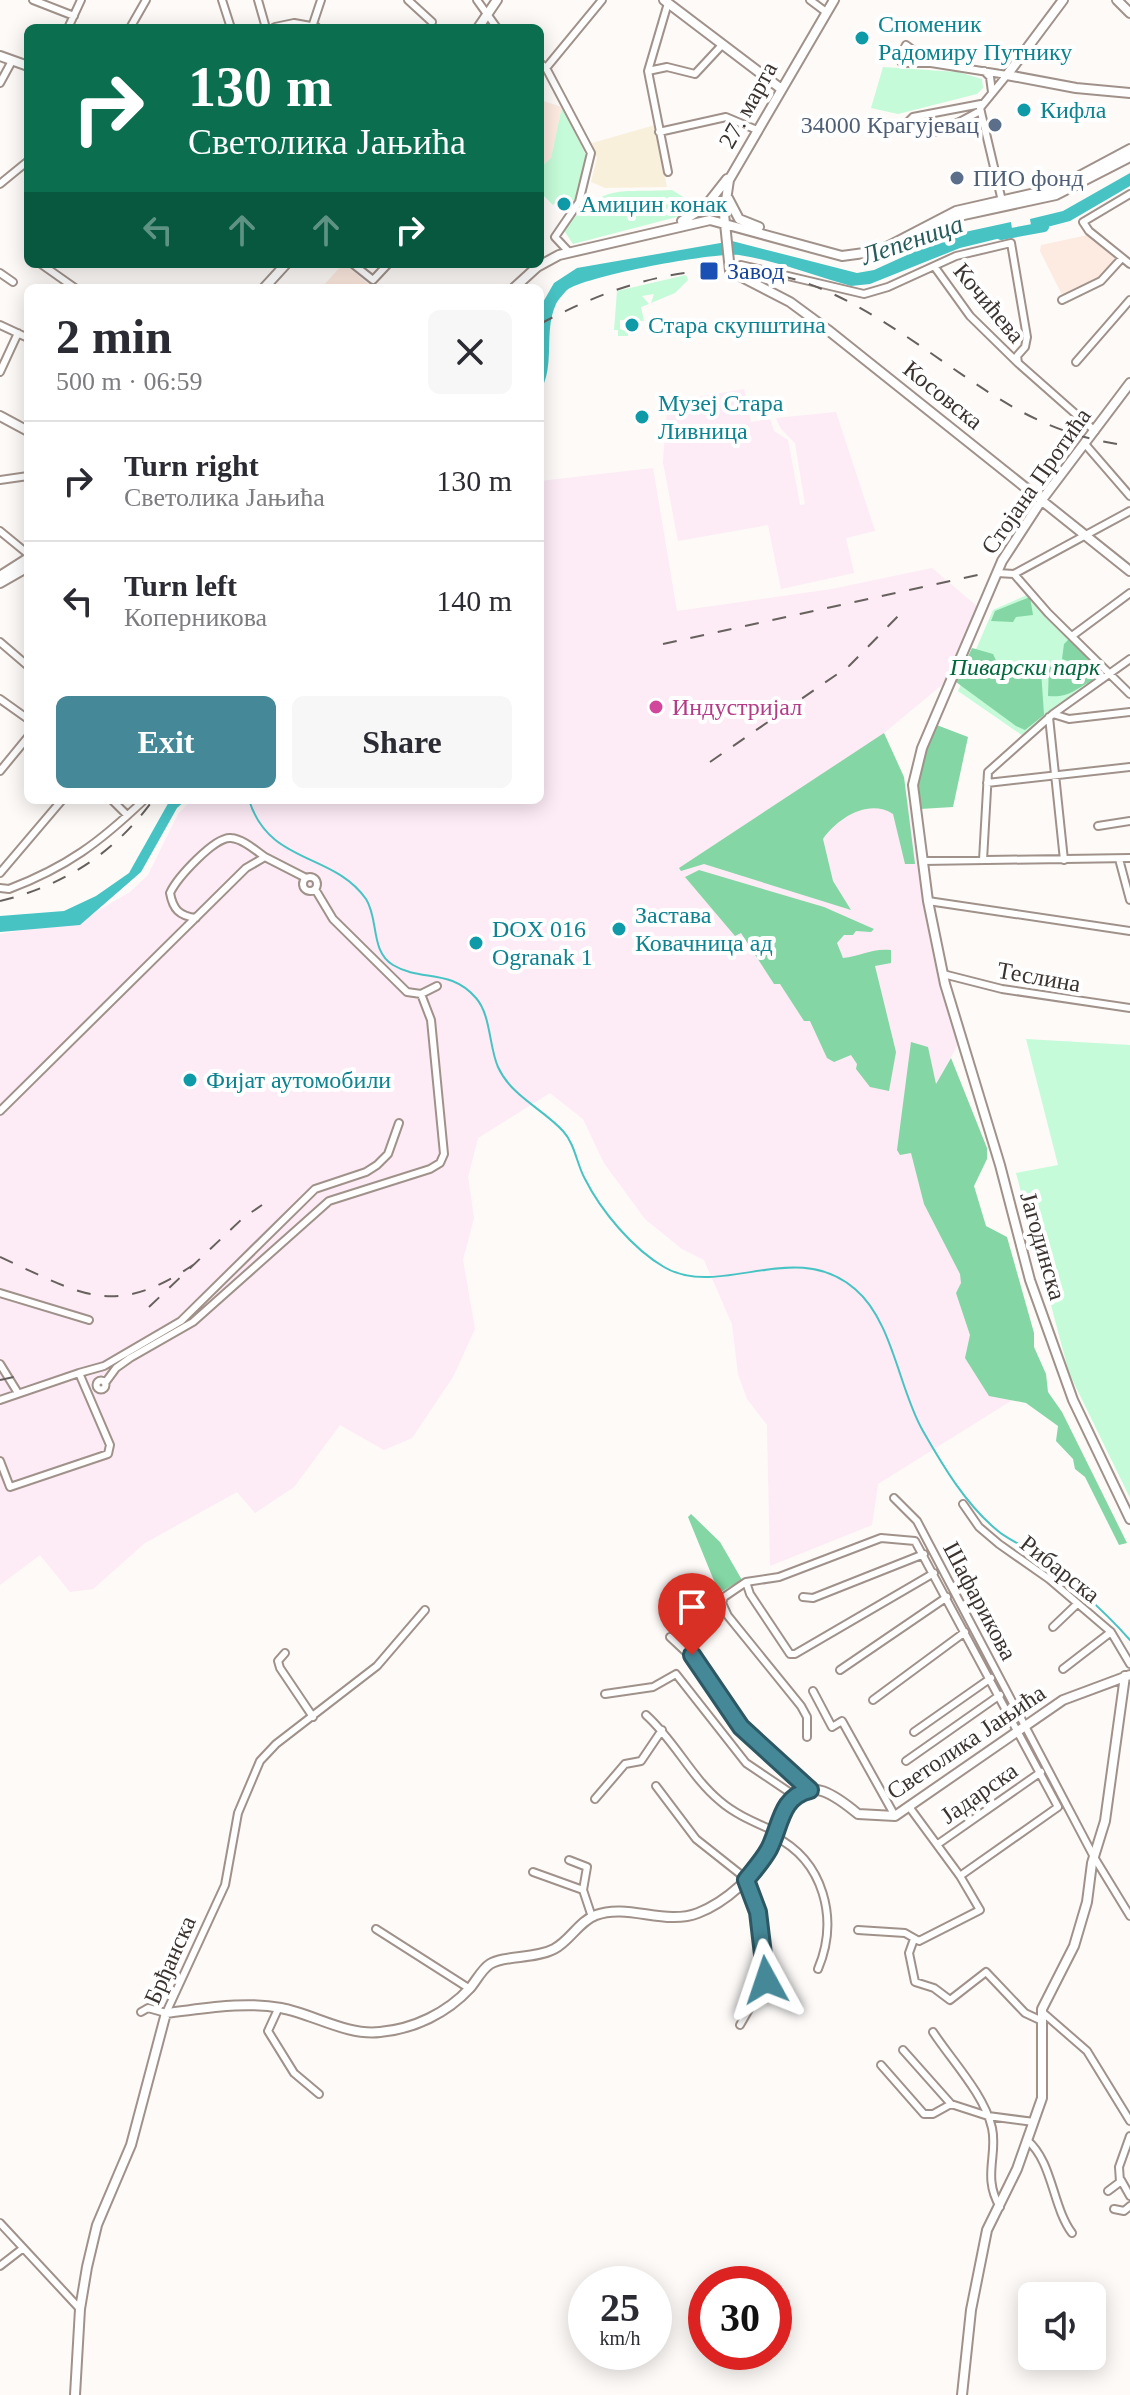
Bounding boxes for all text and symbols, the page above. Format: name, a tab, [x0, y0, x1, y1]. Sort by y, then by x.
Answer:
place label: Споменик Радомиру Путнику	[878, 11, 1072, 65]
marker: Споменик Радомиру Путнику	[853, 29, 871, 47]
icon: right	[56, 56, 160, 160]
text: 130 m	[188, 56, 333, 118]
street label: 27. марта	[714, 57, 783, 153]
place label: Кифла	[1040, 97, 1107, 123]
marker: Кифла	[1015, 101, 1033, 119]
place label: 34000 Крагујевац	[801, 112, 979, 138]
marker: 34000 Крагујевац	[986, 116, 1004, 134]
text: Светолика Јањића	[188, 122, 466, 162]
place label: ПИО фонд	[973, 165, 1084, 191]
marker: ПИО фонд	[948, 169, 966, 187]
place label: Амиџин конак	[580, 191, 728, 217]
marker: Амиџин конак	[555, 195, 573, 213]
icon: left	[136, 208, 180, 252]
icon: ahead	[220, 208, 264, 252]
icon: ahead	[304, 208, 348, 252]
icon: right	[388, 208, 432, 252]
water label: Лепеница	[856, 209, 967, 271]
place label: Завод	[727, 258, 784, 284]
street label: Кочићева	[948, 258, 1030, 348]
marker: Завод	[698, 260, 720, 282]
text: 2 min	[56, 310, 172, 363]
button: close	[428, 310, 512, 394]
place label: Стара скупштина	[648, 312, 826, 338]
marker: Стара скупштина	[623, 316, 641, 334]
street label: Косовска	[898, 355, 988, 435]
text: 500 m · 06:59	[56, 367, 203, 396]
place label: Музеј Стара Ливница	[658, 390, 784, 444]
street label: Стојана Протића	[976, 403, 1096, 559]
marker: Музеј Стара Ливница	[633, 408, 651, 426]
text: Turn right	[124, 449, 259, 482]
icon: right	[56, 459, 100, 503]
text: 130 m	[436, 464, 512, 497]
text: Светолика Јањића	[124, 483, 325, 512]
text: Turn left	[124, 569, 237, 602]
icon: left	[56, 579, 100, 623]
text: 140 m	[436, 584, 512, 617]
text: Коперникова	[124, 603, 267, 632]
park label: Пиварски парк	[949, 654, 1101, 680]
place label: Индустријал	[672, 694, 802, 720]
button: Exit	[56, 696, 276, 788]
button: Share	[292, 696, 512, 788]
marker: Индустријал	[647, 698, 665, 716]
place label: Застава Ковачница ад	[635, 902, 773, 956]
place label: DOX 016 Ogranak 1	[492, 916, 593, 970]
marker: Застава Ковачница ад	[610, 920, 628, 938]
marker: DOX 016 Ogranak 1	[467, 934, 485, 952]
street label: Теслина	[995, 957, 1083, 997]
place label: Фијат аутомобили	[206, 1067, 391, 1093]
marker: Фијат аутомобили	[181, 1071, 199, 1089]
street label: Јагодинска	[1015, 1189, 1071, 1303]
street label: Рибарска	[1015, 1530, 1105, 1608]
street label: Шафарикова	[938, 1537, 1022, 1665]
pin	[658, 1573, 726, 1655]
icon: arrive	[670, 1585, 714, 1629]
street label: Светолика Јањића	[882, 1679, 1050, 1805]
street label: Јадарска	[936, 1757, 1023, 1829]
street label: Брђанска	[139, 1912, 201, 2008]
position arrow	[724, 1938, 808, 2022]
speed limit sign: 30	[688, 2266, 792, 2370]
map controls	[1018, 2282, 1106, 2370]
button: sound	[1018, 2282, 1106, 2370]
text: 25	[600, 2285, 640, 2330]
text: km/h	[599, 2327, 641, 2349]

